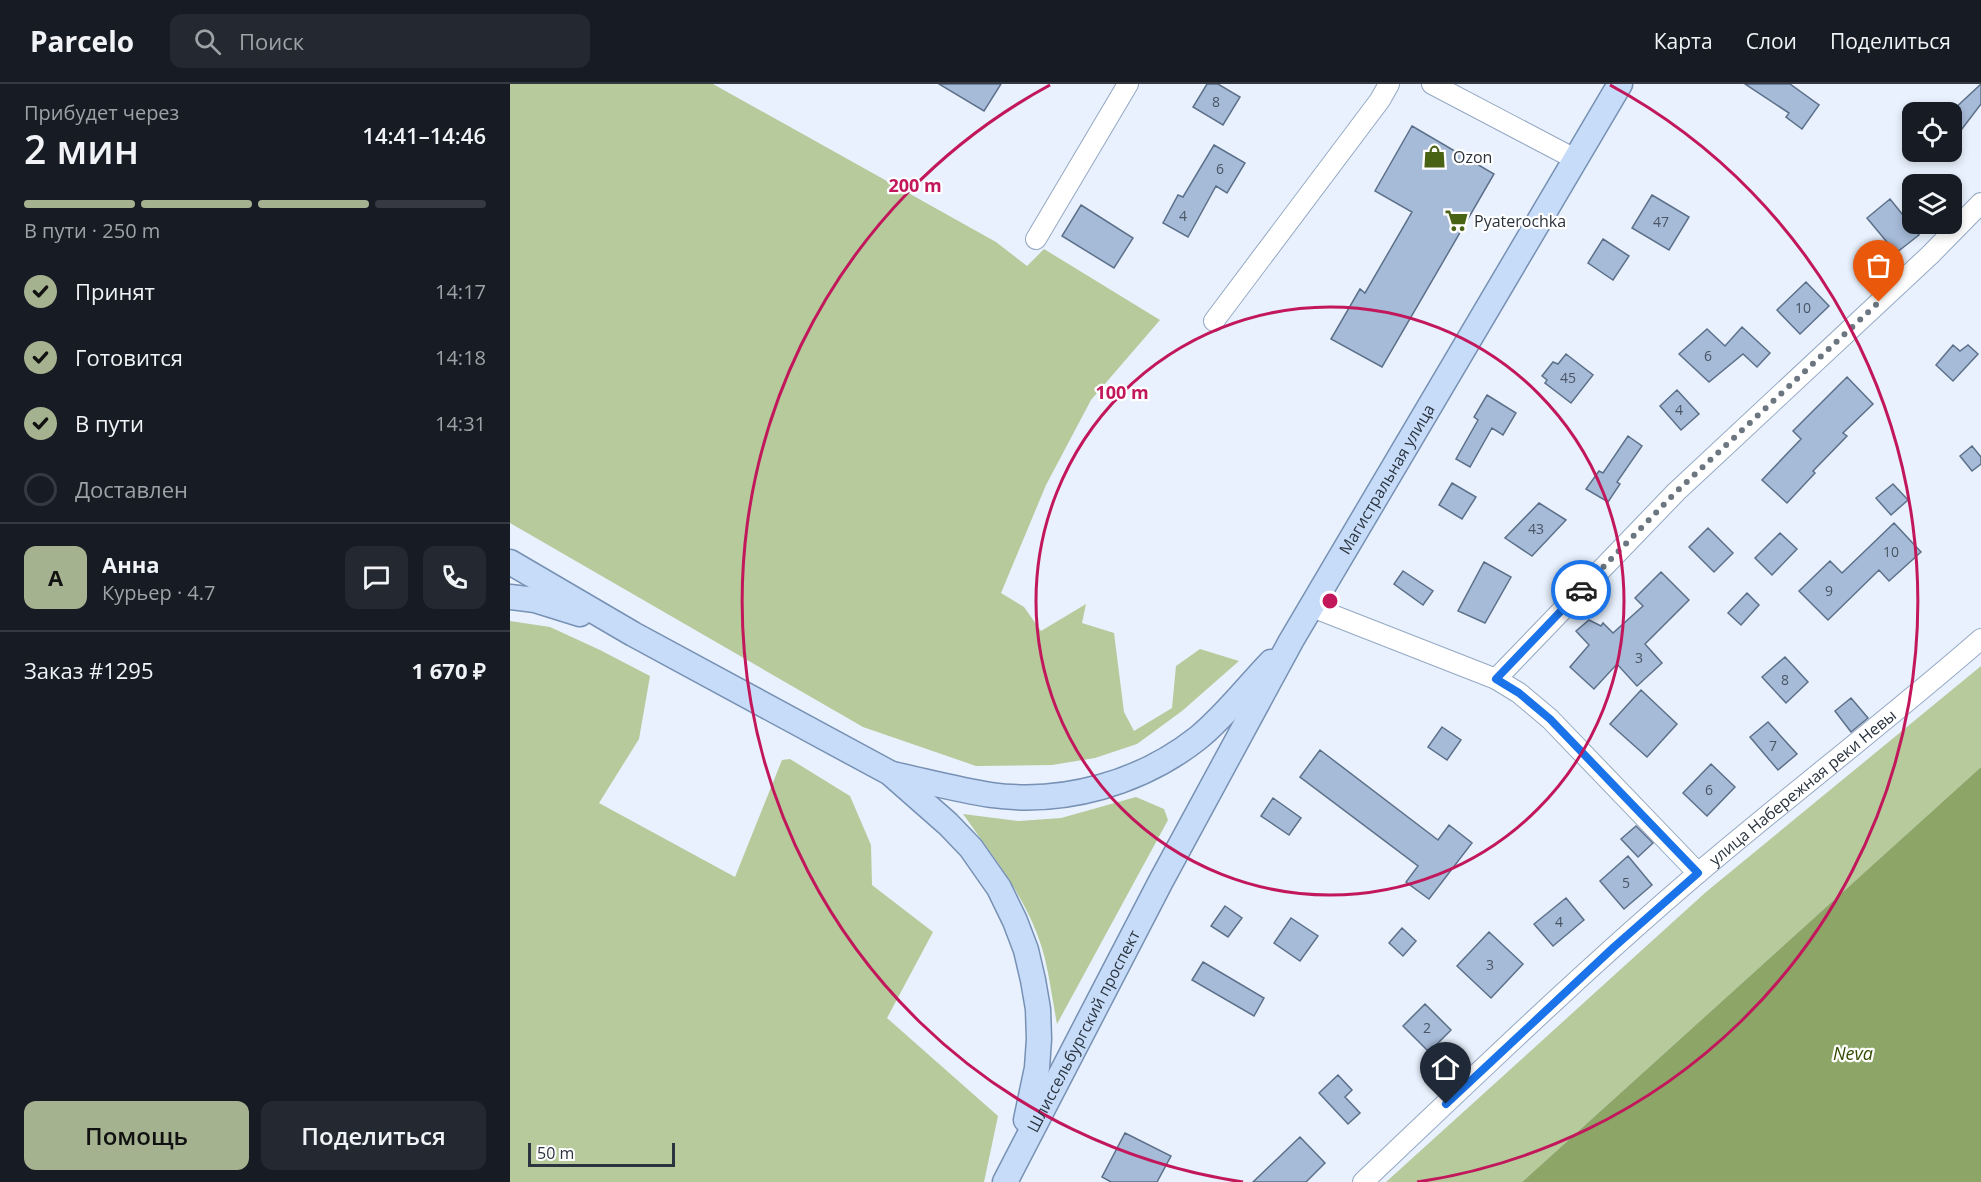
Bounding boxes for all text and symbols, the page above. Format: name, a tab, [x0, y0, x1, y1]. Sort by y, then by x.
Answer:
search box	[170, 14, 590, 68]
text: Parcelo	[30, 22, 134, 60]
icon: search	[191, 25, 224, 58]
text: Поиск	[239, 26, 304, 56]
text: Карта	[1654, 27, 1713, 55]
text: Слои	[1746, 27, 1797, 55]
text: Поделиться	[1830, 27, 1951, 55]
house number: 8	[1212, 92, 1220, 111]
text: Прибудет через	[24, 99, 179, 126]
map controls	[1902, 102, 1962, 234]
button: locate	[1902, 102, 1962, 162]
text: 14:41–14:46	[362, 120, 486, 150]
text: 2 мин	[24, 122, 139, 175]
shop icon: Ozon	[1422, 144, 1448, 170]
place label: Ozon	[1453, 146, 1492, 168]
house number: 6	[1216, 159, 1224, 178]
text: 200 m	[888, 173, 942, 197]
button: layers	[1902, 174, 1962, 234]
house number: 4	[1179, 206, 1187, 225]
supermarket icon: Pyaterochka	[1443, 208, 1469, 234]
place label: Pyaterochka	[1474, 210, 1566, 232]
house number: 47	[1653, 212, 1669, 231]
text: В пути · 250 m	[24, 217, 160, 244]
pin	[1853, 240, 1904, 302]
icon: bag	[1862, 249, 1895, 282]
icon: check	[24, 275, 57, 308]
text: Принят	[75, 276, 155, 306]
text: 14:17	[435, 278, 486, 305]
house number: 10	[1795, 298, 1811, 317]
icon: check	[24, 341, 57, 374]
text: Готовится	[75, 342, 183, 372]
text: 14:18	[435, 344, 486, 371]
house number: 6	[1704, 346, 1712, 365]
house number: 45	[1560, 368, 1576, 387]
text: 100 m	[1095, 380, 1149, 404]
street label: Магистральная улица	[1334, 400, 1440, 558]
house number: 4	[1675, 400, 1683, 419]
icon: check	[24, 407, 57, 440]
text: В пути	[75, 408, 144, 438]
text: 14:31	[435, 410, 486, 437]
text: Доставлен	[75, 474, 188, 504]
house number: 43	[1528, 519, 1544, 538]
house number: 10	[1883, 542, 1899, 561]
button: chat	[345, 546, 408, 609]
button: phone	[423, 546, 486, 609]
text: Анна	[102, 549, 160, 579]
courier	[1551, 560, 1611, 620]
text: А	[48, 562, 63, 592]
icon: car	[1565, 574, 1598, 607]
text: Курьер · 4.7	[102, 579, 216, 606]
house number: 9	[1825, 581, 1833, 600]
centre of rings	[1320, 591, 1340, 611]
house number: 3	[1635, 648, 1643, 667]
text: Заказ #1295	[24, 655, 154, 685]
text: 1 670 ₽	[411, 655, 486, 685]
house number: 8	[1781, 670, 1789, 689]
street label: улица Набережная реки Невы	[1704, 704, 1901, 870]
house number: 7	[1769, 736, 1777, 755]
house number: 6	[1705, 780, 1713, 799]
house number: 5	[1622, 873, 1630, 892]
house number: 4	[1555, 912, 1563, 931]
street label: Шлиссельбургский проспект	[1022, 926, 1145, 1136]
house number: 3	[1486, 955, 1494, 974]
house number: 2	[1423, 1018, 1431, 1037]
water label: Neva	[1833, 1041, 1873, 1065]
pin	[1420, 1042, 1471, 1104]
icon: home	[1429, 1051, 1462, 1084]
button: Помощь	[24, 1101, 249, 1170]
button: Поделиться	[261, 1101, 486, 1170]
scale bar	[528, 1140, 675, 1168]
text: 50 m	[537, 1142, 574, 1164]

